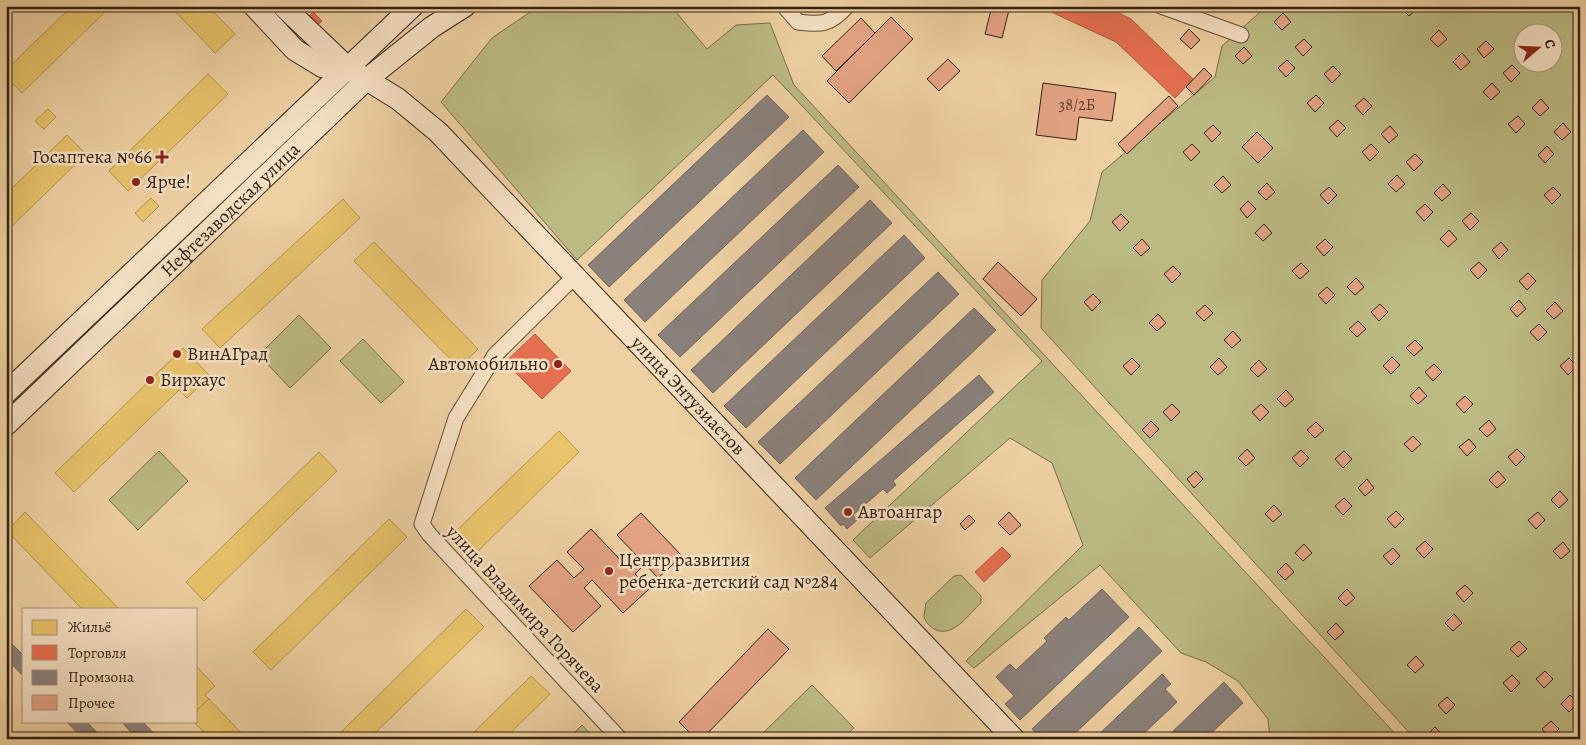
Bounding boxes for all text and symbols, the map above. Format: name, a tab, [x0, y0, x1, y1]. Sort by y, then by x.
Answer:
north arrow	[1514, 22, 1564, 72]
text: С	[1539, 37, 1560, 51]
house number: 38/2Б	[1059, 94, 1095, 116]
street label: Нефтезаводская улица	[155, 137, 306, 283]
place label: Госаптека №66	[32, 144, 152, 170]
marker: Госаптека №66	[156, 151, 168, 163]
place label: Ярче!	[146, 169, 191, 195]
marker: Ярче!	[130, 176, 142, 188]
street label: улица Энтузиастов	[625, 330, 751, 461]
place label: ВинАГрад	[187, 341, 268, 367]
marker: ВинАГрад	[171, 348, 183, 360]
place label: Автомобильно	[427, 351, 548, 377]
marker: Автомобильно	[552, 358, 564, 370]
place label: Бирхаус	[160, 367, 226, 393]
marker: Бирхаус	[144, 374, 156, 386]
place label: Автоангар	[857, 499, 942, 525]
marker: Автоангар	[842, 506, 854, 518]
street label: улица Владимира Горячева	[440, 519, 610, 699]
place label: Центр развития ребенка-детский сад №284	[619, 547, 839, 595]
marker: Центр развития ребенка-детский сад №284	[603, 565, 615, 577]
legend	[22, 608, 198, 722]
text: Жильё	[68, 617, 111, 637]
text: Торговля	[68, 643, 126, 663]
text: Промзона	[68, 667, 134, 687]
text: Прочее	[68, 693, 115, 713]

